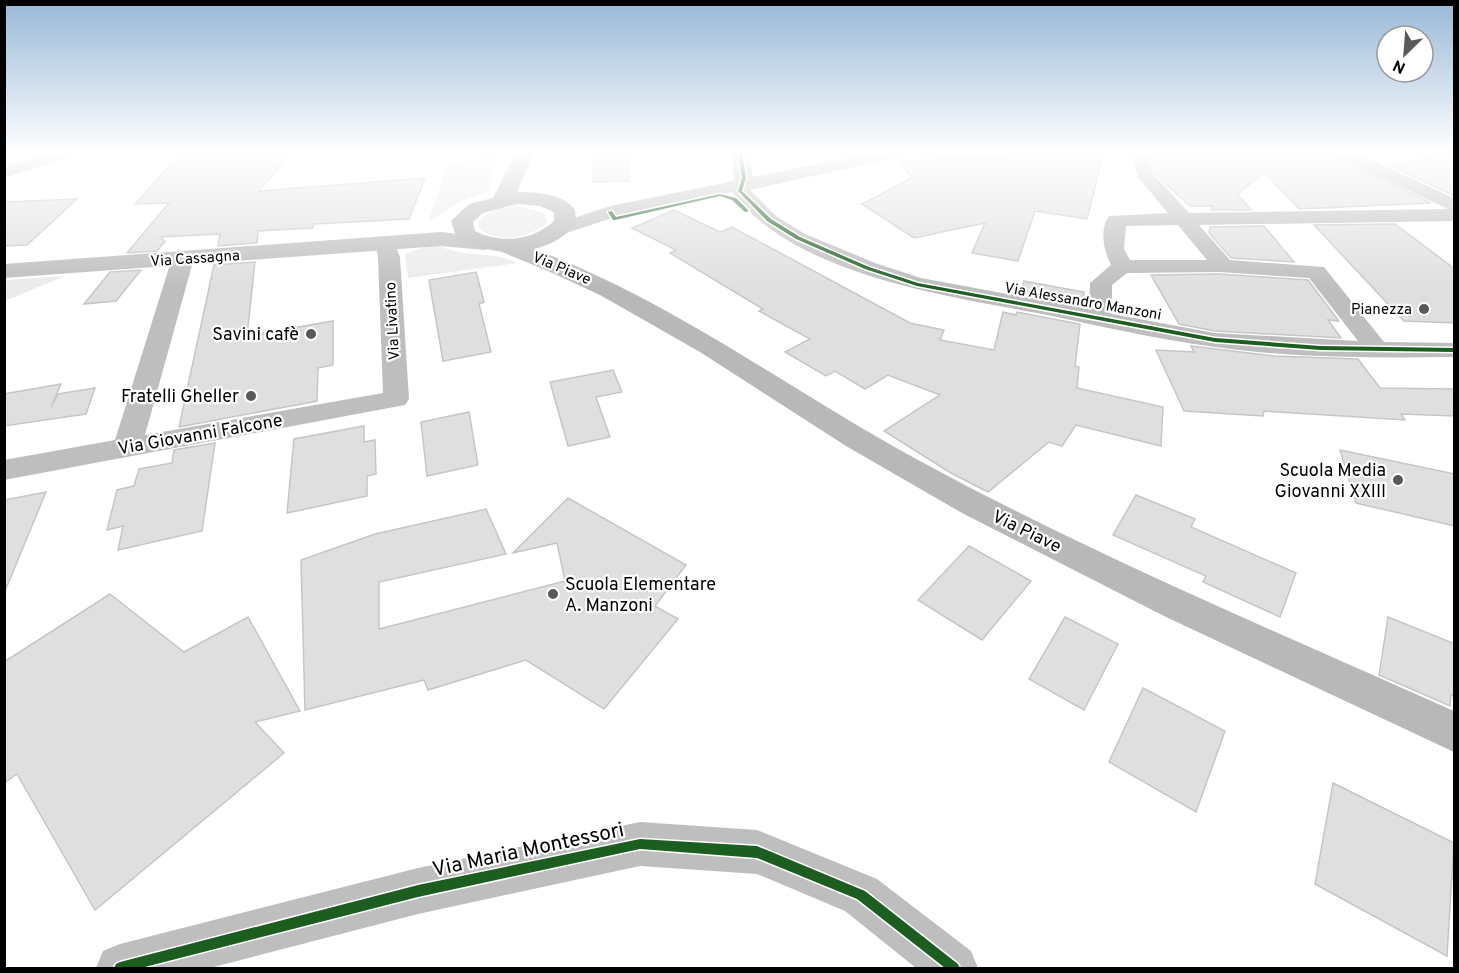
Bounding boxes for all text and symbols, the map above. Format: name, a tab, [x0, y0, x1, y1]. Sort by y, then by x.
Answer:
north arrow	[1375, 24, 1435, 84]
text: N	[1390, 54, 1409, 77]
street label: Via Cassagna	[150, 247, 240, 272]
street label: Via Piave	[529, 249, 594, 290]
street label: Via Alessandro Manzoni	[1003, 279, 1163, 326]
street label: Via Livatino	[382, 281, 405, 361]
place label: Pianezza	[1351, 301, 1412, 320]
marker: Pianezza	[1417, 302, 1431, 316]
place label: Savini cafè	[212, 324, 299, 347]
marker: Savini cafè	[304, 327, 318, 341]
place label: Fratelli Gheller	[121, 386, 239, 409]
marker: Fratelli Gheller	[244, 389, 258, 403]
street label: Via Giovanni Falcone	[116, 410, 284, 461]
place label: Scuola Media Giovanni XXIII	[1275, 460, 1386, 504]
marker: Scuola Media Giovanni XXIII	[1391, 473, 1405, 487]
street label: Via Piave	[988, 506, 1065, 559]
place label: Scuola Elementare A. Manzoni	[565, 574, 716, 618]
marker: Scuola Elementare A. Manzoni	[546, 587, 560, 601]
street label: Via Maria Montessori	[430, 817, 627, 884]

